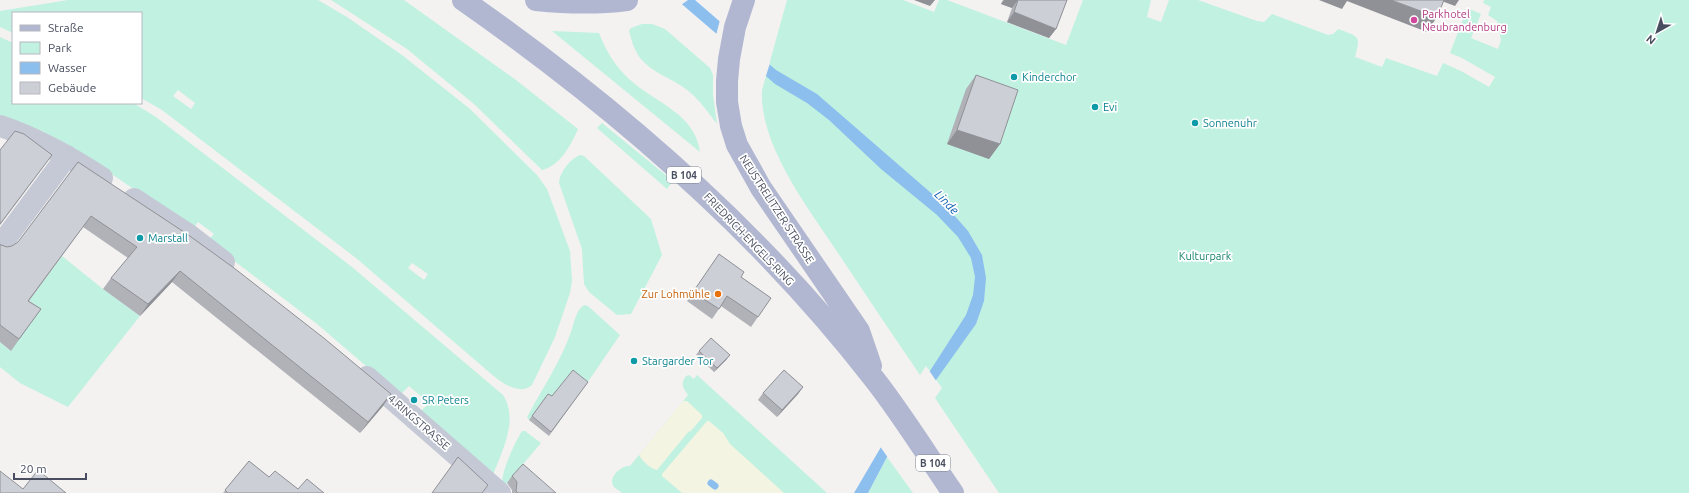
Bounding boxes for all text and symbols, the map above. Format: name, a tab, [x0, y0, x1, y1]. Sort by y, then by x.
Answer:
place label: Parkhotel Neubrandenburg	[1422, 8, 1507, 33]
legend	[12, 12, 142, 104]
north arrow	[1637, 12, 1677, 52]
marker: Parkhotel Neubrandenburg	[1409, 15, 1419, 25]
text: Straße	[48, 21, 84, 34]
text: N	[1644, 33, 1658, 47]
text: Park	[48, 41, 72, 54]
text: Wasser	[48, 61, 87, 74]
place label: Kinderchor	[1022, 71, 1077, 83]
marker: Kinderchor	[1009, 72, 1019, 82]
text: Gebäude	[48, 81, 96, 94]
place label: Evi	[1103, 101, 1117, 113]
marker: Evi	[1090, 102, 1100, 112]
place label: Sonnenuhr	[1203, 117, 1258, 129]
marker: Sonnenuhr	[1190, 118, 1200, 128]
street label: NEUSTRELITZER STRASSE	[737, 153, 817, 265]
road number: B 104	[667, 167, 701, 183]
water label: Linde	[932, 187, 962, 217]
street label: FRIEDRICH-ENGELS-RING	[702, 190, 796, 288]
place label: Marstall	[148, 232, 188, 244]
marker: Marstall	[135, 233, 145, 243]
park label: Kulturpark	[1179, 250, 1232, 262]
place label: Zur Lohmühle	[642, 288, 710, 300]
marker: Zur Lohmühle	[713, 289, 723, 299]
place label: Stargarder Tor	[642, 355, 714, 367]
marker: Stargarder Tor	[629, 356, 639, 366]
street label: 4.RINGSTRASSE	[386, 392, 452, 452]
place label: SR Peters	[422, 394, 469, 406]
marker: SR Peters	[409, 395, 419, 405]
scale bar	[14, 455, 86, 481]
road number: B 104	[916, 455, 950, 471]
text: 20 m	[20, 462, 47, 475]

